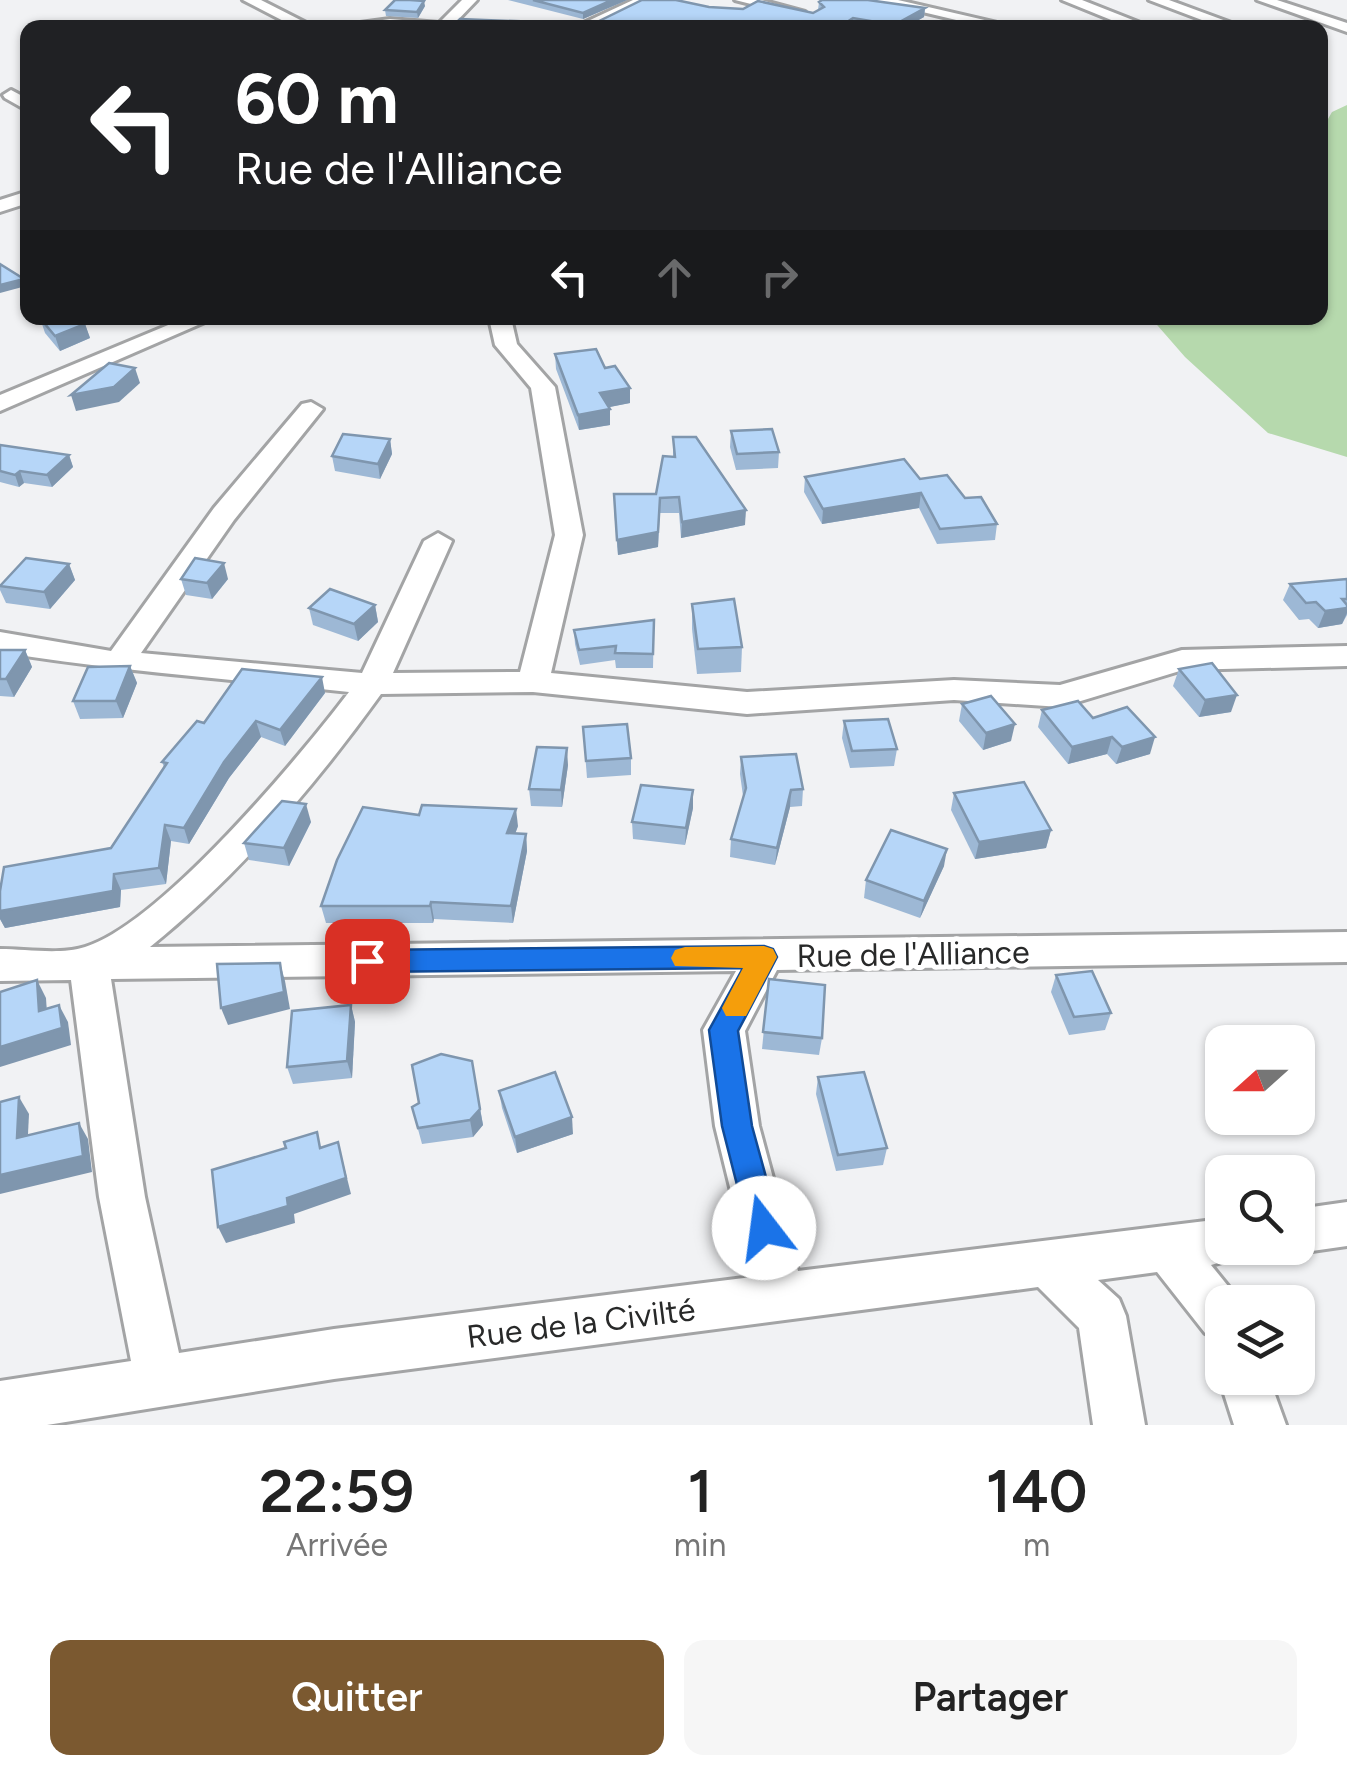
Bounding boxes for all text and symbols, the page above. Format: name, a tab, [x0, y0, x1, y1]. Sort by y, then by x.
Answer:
text: 60 m	[235, 56, 399, 141]
icon: left	[70, 60, 200, 190]
text: Rue de l'Alliance	[235, 141, 563, 195]
icon: left	[542, 250, 597, 305]
icon: ahead	[647, 250, 702, 305]
icon: right	[752, 250, 807, 305]
pin	[325, 919, 410, 1004]
street label: Rue de l'Alliance	[796, 933, 1030, 975]
icon: arrive	[340, 934, 395, 989]
north arrow	[1205, 1025, 1315, 1135]
map controls	[1205, 1025, 1315, 1395]
button: search	[1205, 1155, 1315, 1265]
position arrow	[712, 1176, 816, 1280]
button: layers	[1205, 1285, 1315, 1395]
street label: Rue de la Civilté	[465, 1290, 697, 1356]
text: 22:59	[260, 1455, 414, 1527]
text: 1	[687, 1455, 713, 1527]
text: 140	[986, 1455, 1087, 1527]
text: Arrivée	[286, 1526, 388, 1564]
text: min	[674, 1526, 726, 1564]
text: m	[1023, 1526, 1050, 1564]
button: Quitter	[50, 1640, 664, 1755]
button: Partager	[684, 1640, 1297, 1755]

